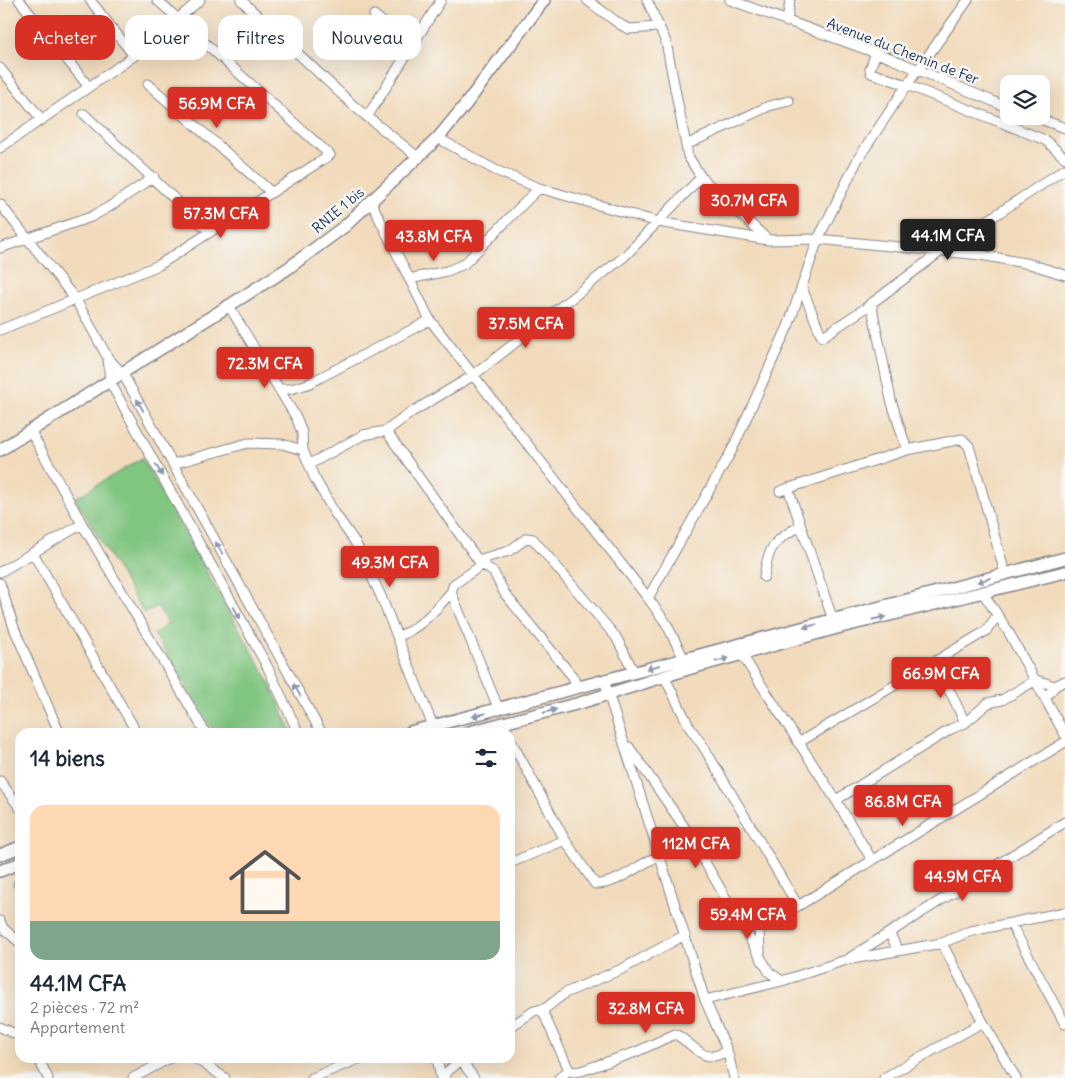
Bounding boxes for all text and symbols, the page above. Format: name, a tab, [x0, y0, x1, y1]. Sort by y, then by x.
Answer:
street label: Avenue du Chemin de Fer	[825, 14, 982, 88]
chip: Acheter	[15, 15, 115, 60]
chip: Louer	[125, 15, 208, 60]
chip: Filtres	[218, 15, 303, 60]
chip: Nouveau	[313, 15, 421, 60]
map controls	[1000, 75, 1050, 125]
button: layers	[1000, 75, 1050, 125]
pin: 56.9M CFA	[160, 86, 274, 129]
text: 56.9M CFA	[179, 93, 255, 113]
street label: RNIE 1 bis	[308, 183, 368, 237]
pin: 30.7M CFA	[692, 184, 806, 226]
text: 30.7M CFA	[711, 190, 787, 210]
pin: 57.3M CFA	[164, 196, 278, 239]
text: 57.3M CFA	[183, 203, 259, 223]
pin: 44.1M CFA	[891, 218, 1005, 261]
pin: 43.8M CFA	[377, 220, 491, 262]
text: 44.1M CFA	[911, 225, 985, 245]
text: 43.8M CFA	[396, 226, 472, 246]
pin: 37.5M CFA	[469, 306, 583, 349]
text: 37.5M CFA	[488, 313, 564, 333]
pin: 72.3M CFA	[208, 346, 322, 389]
text: 72.3M CFA	[228, 353, 302, 373]
one-way arrow	[136, 398, 144, 413]
one-way arrow	[154, 464, 163, 477]
one-way arrow	[215, 540, 223, 555]
pin: 49.3M CFA	[333, 546, 447, 588]
text: 49.3M CFA	[352, 552, 428, 572]
one-way arrow	[976, 576, 991, 584]
one-way arrow	[233, 605, 241, 620]
one-way arrow	[872, 614, 887, 622]
one-way arrow	[803, 622, 818, 630]
one-way arrow	[715, 656, 730, 664]
pin: 66.9M CFA	[884, 656, 998, 699]
one-way arrow	[645, 663, 661, 671]
text: 66.9M CFA	[903, 663, 979, 683]
one-way arrow	[293, 683, 302, 696]
one-way arrow	[542, 707, 557, 715]
one-way arrow	[472, 711, 487, 719]
icon: filters	[472, 744, 500, 772]
text: 14 biens	[30, 745, 105, 772]
pin: 86.8M CFA	[846, 784, 960, 827]
text: 86.8M CFA	[865, 791, 941, 811]
pin: 112M CFA	[644, 826, 748, 869]
text: 112M CFA	[662, 833, 730, 853]
icon: home	[220, 837, 310, 927]
pin: 44.9M CFA	[906, 860, 1020, 902]
text: 44.9M CFA	[925, 866, 1001, 886]
pin: 59.4M CFA	[691, 898, 805, 940]
text: 59.4M CFA	[710, 904, 786, 924]
text: 44.1M CFA	[30, 970, 126, 997]
pin: 32.8M CFA	[589, 992, 703, 1034]
text: 2 pièces · 72 m²	[30, 997, 139, 1017]
text: 32.8M CFA	[608, 998, 684, 1018]
text: Appartement	[30, 1017, 125, 1037]

